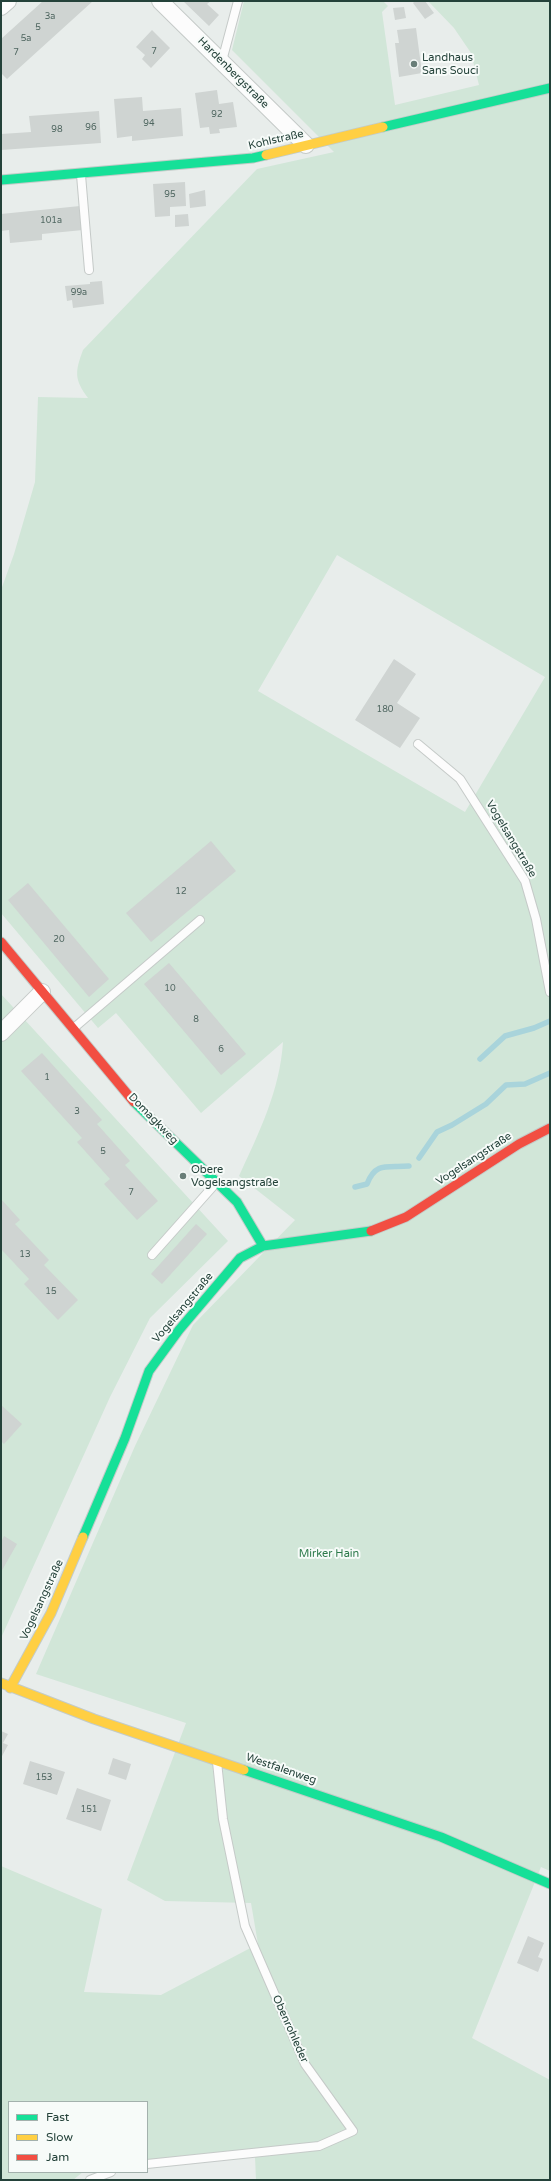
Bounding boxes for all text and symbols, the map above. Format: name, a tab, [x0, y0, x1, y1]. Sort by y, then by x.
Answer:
house number: 3a	[45, 12, 55, 22]
house number: 5	[35, 23, 41, 33]
house number: 5a	[21, 34, 31, 44]
street label: Hardenbergstraße	[195, 35, 271, 111]
house number: 7	[151, 47, 157, 57]
house number: 7	[13, 48, 19, 58]
place label: Landhaus Sans Souci	[422, 51, 479, 77]
marker: Landhaus Sans Souci	[409, 59, 419, 69]
house number: 92	[211, 110, 223, 120]
house number: 94	[143, 119, 155, 129]
house number: 96	[85, 123, 97, 133]
house number: 98	[51, 125, 63, 135]
street label: Kohlstraße	[247, 127, 305, 153]
house number: 95	[164, 190, 176, 200]
house number: 101a	[40, 216, 62, 226]
house number: 99a	[71, 288, 87, 298]
house number: 180	[377, 705, 393, 715]
street label: Vogelsangstraße	[483, 798, 539, 880]
house number: 12	[175, 887, 187, 897]
house number: 20	[53, 935, 65, 945]
house number: 10	[164, 984, 176, 994]
house number: 8	[193, 1015, 199, 1025]
house number: 6	[218, 1045, 224, 1055]
house number: 1	[44, 1073, 50, 1083]
street label: Domagkweg	[125, 1091, 181, 1147]
house number: 3	[74, 1107, 80, 1117]
street label: Vogelsangstraße	[434, 1130, 514, 1188]
house number: 5	[100, 1147, 106, 1157]
place label: Obere Vogelsangstraße	[191, 1163, 278, 1189]
marker: Obere Vogelsangstraße	[178, 1171, 188, 1181]
house number: 7	[128, 1188, 134, 1198]
house number: 13	[19, 1250, 31, 1260]
street label: Vogelsangstraße	[150, 1270, 216, 1346]
house number: 15	[45, 1287, 57, 1297]
park label: Mirker Hain	[299, 1547, 359, 1561]
street label: Vogelsangstraße	[18, 1558, 66, 1642]
street label: Westfalenweg	[244, 1751, 318, 1787]
house number: 153	[36, 1773, 52, 1783]
house number: 151	[81, 1805, 97, 1815]
street label: Obenrohleder	[269, 1993, 311, 2065]
legend	[8, 2101, 148, 2173]
text: Fast	[46, 2110, 69, 2124]
text: Slow	[46, 2130, 73, 2144]
text: Jam	[46, 2150, 69, 2164]

